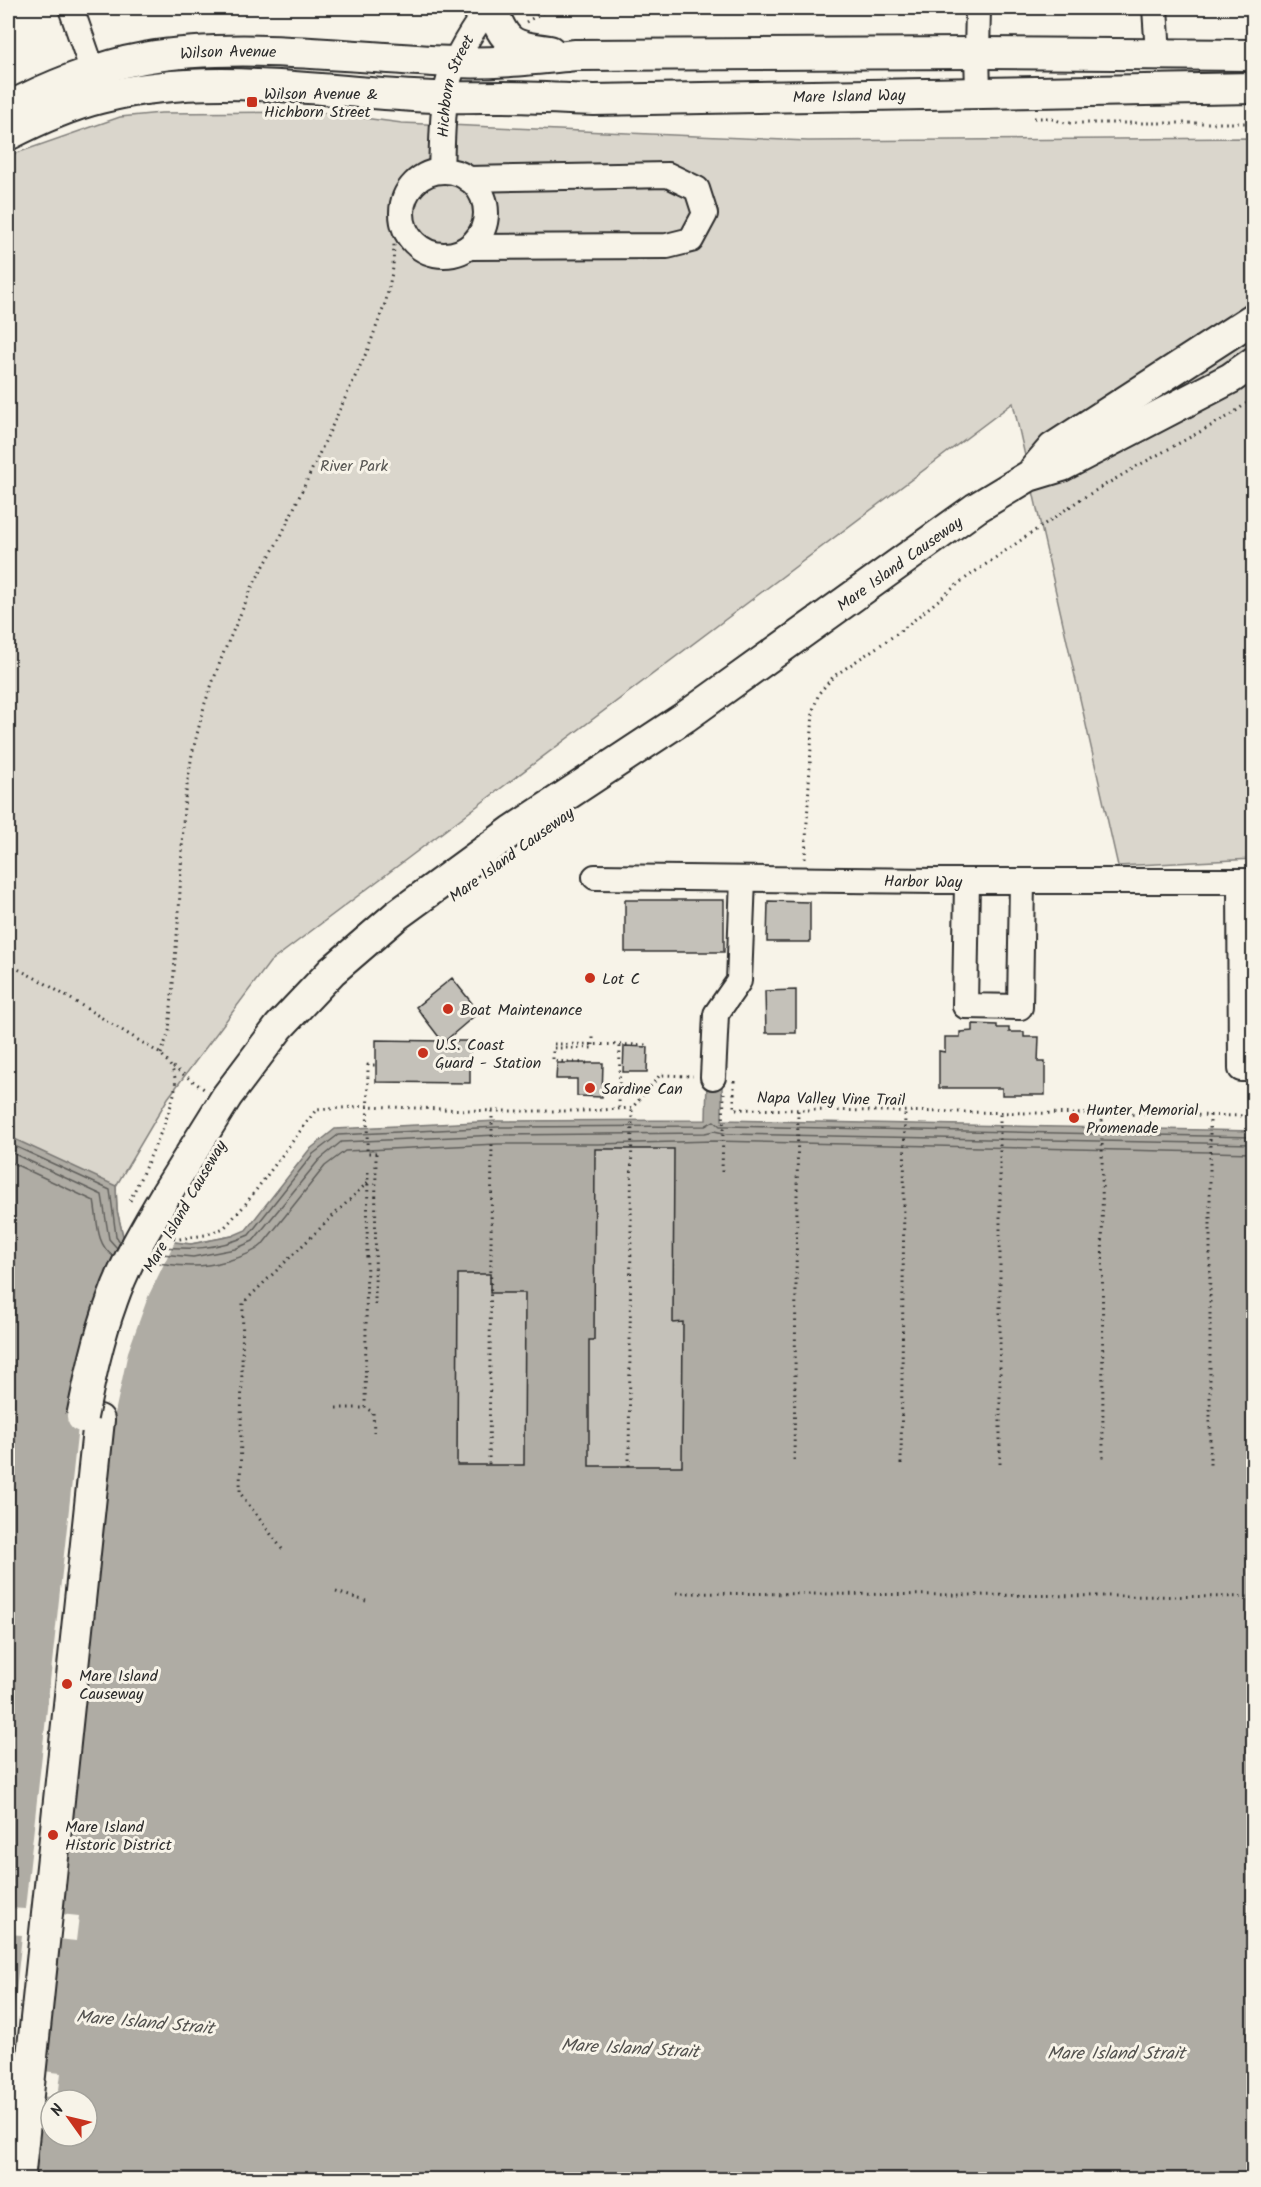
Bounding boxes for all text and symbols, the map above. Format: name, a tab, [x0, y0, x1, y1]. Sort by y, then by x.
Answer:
street label: Hichborn Street	[431, 29, 482, 138]
street label: Wilson Avenue	[179, 40, 277, 67]
place label: Wilson Avenue & Hichborn Street	[264, 82, 378, 125]
street label: Mare Island Way	[792, 83, 906, 110]
marker: Wilson Avenue & Hichborn Street	[245, 95, 259, 109]
park label: River Park	[320, 454, 388, 479]
street label: Mare Island Causeway	[832, 510, 969, 618]
street label: Mare Island Causeway	[444, 801, 580, 909]
street label: Harbor Way	[884, 869, 963, 895]
place label: Lot C	[602, 967, 640, 992]
marker: Lot C	[583, 971, 597, 985]
place label: Boat Maintenance	[460, 998, 582, 1023]
marker: Boat Maintenance	[441, 1002, 455, 1016]
place label: U.S. Coast Guard - Station	[435, 1033, 541, 1076]
marker: U.S. Coast Guard - Station	[416, 1046, 430, 1060]
place label: Sardine Can	[602, 1077, 683, 1102]
marker: Sardine Can	[583, 1081, 597, 1095]
street label: Napa Valley Vine Trail	[757, 1086, 905, 1113]
place label: Hunter Memorial Promenade	[1086, 1098, 1198, 1141]
marker: Hunter Memorial Promenade	[1067, 1111, 1081, 1125]
street label: Mare Island Causeway	[137, 1135, 234, 1278]
place label: Mare Island Causeway	[79, 1664, 159, 1707]
marker: Mare Island Causeway	[60, 1677, 74, 1691]
place label: Mare Island Historic District	[65, 1815, 173, 1858]
marker: Mare Island Historic District	[46, 1828, 60, 1842]
water label: Mare Island Strait	[75, 2003, 218, 2044]
water label: Mare Island Strait	[560, 2031, 703, 2068]
water label: Mare Island Strait	[1047, 2040, 1188, 2069]
north arrow	[39, 2088, 99, 2148]
text: N	[45, 2099, 71, 2122]

